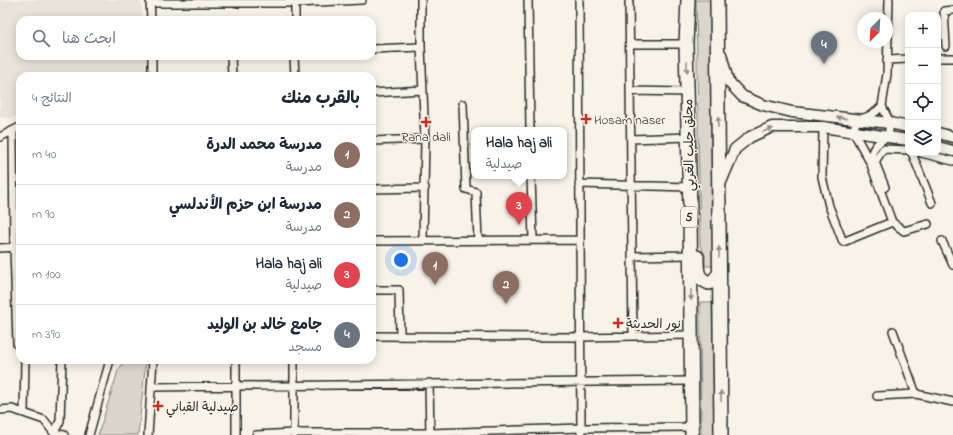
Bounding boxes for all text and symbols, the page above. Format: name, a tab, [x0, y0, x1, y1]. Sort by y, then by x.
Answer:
north arrow	[857, 12, 893, 48]
map controls	[905, 12, 941, 156]
button: +	[905, 12, 941, 48]
search box	[16, 16, 376, 60]
icon: search	[30, 27, 52, 49]
text: ابحث هنا	[62, 28, 116, 50]
pin: 4	[811, 31, 837, 64]
button: −	[905, 48, 941, 84]
one-way arrow	[684, 61, 690, 74]
button: locate	[905, 84, 941, 120]
text: بالقرب منك	[281, 86, 360, 111]
text: النتائج: 4	[32, 89, 72, 108]
street label: محلق حلب الغربي	[679, 98, 701, 191]
place label: Hosam naser	[594, 111, 666, 130]
marker: Hosam naser	[581, 114, 591, 124]
one-way arrow	[715, 115, 721, 128]
one-way arrow	[836, 115, 848, 121]
marker: Rana dali	[421, 117, 431, 127]
button: layers	[905, 120, 941, 156]
one-way arrow	[762, 126, 774, 132]
popup	[471, 127, 567, 179]
place label: Rana dali	[401, 128, 451, 147]
text: Hala haj ali	[486, 132, 552, 154]
text: مدرسة محمد الدرة	[206, 134, 322, 156]
text: 40 m	[32, 145, 56, 164]
text: 1	[345, 145, 349, 164]
text: صيدلية	[486, 155, 522, 174]
text: مدرسة	[286, 158, 322, 177]
pin: 3	[506, 192, 532, 225]
text: مدرسة ابن حزم الأندلسي	[169, 194, 322, 216]
text: 90 m	[32, 205, 55, 224]
text: 2	[344, 205, 350, 224]
road number: 5	[681, 207, 697, 227]
text: مدرسة	[286, 218, 322, 237]
one-way arrow	[716, 245, 722, 258]
your location	[391, 250, 411, 270]
pin: 1	[422, 252, 448, 285]
text: Hala haj ali	[256, 253, 322, 275]
text: 100 m	[32, 265, 61, 284]
text: 3	[344, 265, 350, 284]
pin: 2	[493, 271, 519, 304]
text: صيدلية	[285, 276, 322, 295]
one-way arrow	[687, 289, 694, 301]
text: جامع خالد بن الوليد	[207, 314, 322, 336]
place label: نور الحديثة	[626, 315, 681, 334]
marker: نور الحديثة	[613, 318, 623, 328]
text: 390 m	[32, 325, 60, 344]
text: 4	[344, 325, 350, 344]
text: مسجد	[289, 338, 322, 357]
one-way arrow	[718, 389, 724, 402]
place label: صيدلية القباني	[166, 398, 239, 418]
marker: صيدلية القباني	[153, 401, 163, 411]

